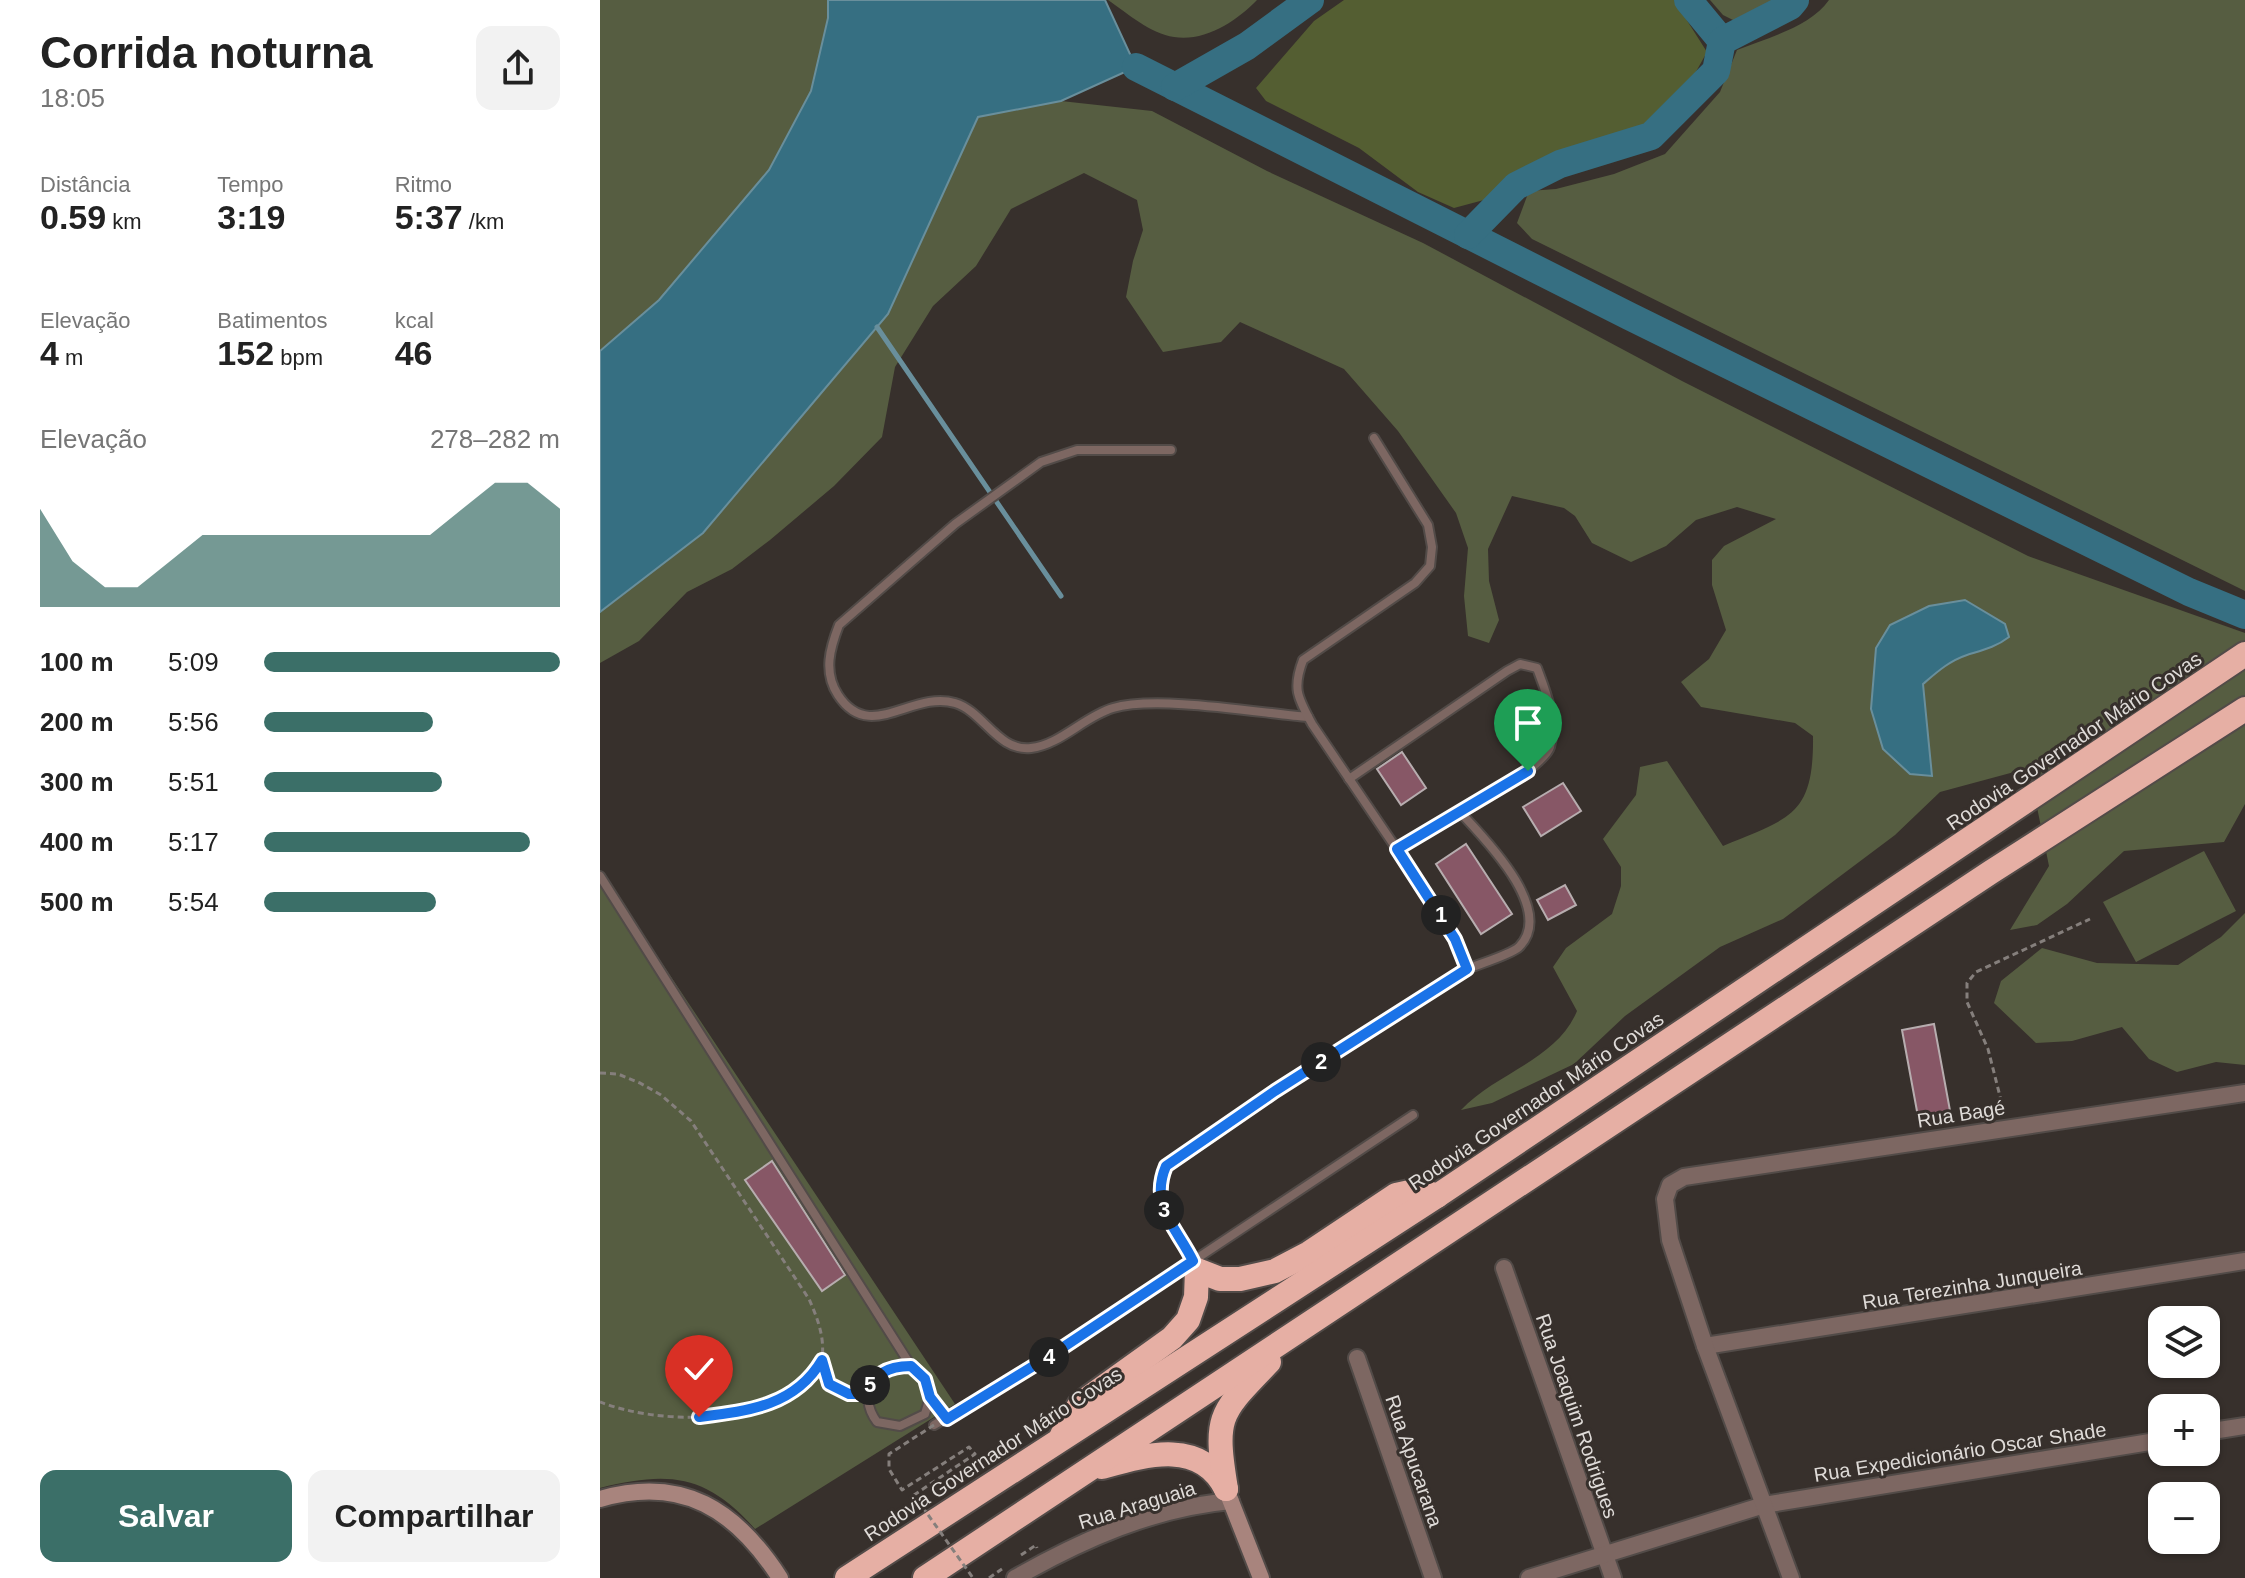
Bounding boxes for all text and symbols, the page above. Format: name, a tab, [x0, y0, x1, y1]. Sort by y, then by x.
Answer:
button: share	[476, 26, 560, 110]
text: Corrida noturna	[40, 28, 372, 77]
text: 18:05	[40, 83, 105, 113]
text: Distância	[40, 172, 130, 197]
text: Tempo	[217, 172, 283, 197]
text: Ritmo	[395, 172, 452, 197]
text: 0.59	[40, 198, 106, 236]
text: 3:19	[217, 198, 285, 236]
text: 5:37	[395, 198, 463, 236]
text: km	[106, 209, 142, 234]
text: /km	[463, 209, 504, 234]
text: Elevação	[40, 308, 131, 333]
text: Batimentos	[217, 308, 327, 333]
text: kcal	[395, 308, 434, 333]
text: 4	[40, 334, 59, 372]
text: 152	[217, 334, 274, 372]
text: 46	[395, 334, 432, 372]
text: m	[59, 345, 83, 370]
text: bpm	[274, 345, 323, 370]
text: Elevação	[40, 424, 147, 454]
text: 278–282 m	[430, 424, 560, 454]
text: 100 m	[40, 647, 114, 677]
text: 5:09	[168, 647, 219, 677]
street label: Rodovia Governador Mário Covas	[1943, 647, 2205, 835]
pin	[1494, 689, 1562, 771]
icon: arrive	[1506, 701, 1550, 745]
text: 200 m	[40, 707, 114, 737]
text: 5:56	[168, 707, 219, 737]
text: 300 m	[40, 767, 114, 797]
text: 5:51	[168, 767, 219, 797]
text: 400 m	[40, 827, 114, 857]
text: 5:17	[168, 827, 219, 857]
text: 500 m	[40, 887, 114, 917]
text: 5:54	[168, 887, 219, 917]
pin: 1	[1421, 895, 1461, 935]
text: 1	[1435, 902, 1447, 927]
street label: Rodovia Governador Mário Covas	[1405, 1007, 1667, 1195]
pin: 2	[1301, 1042, 1341, 1082]
text: 2	[1315, 1049, 1327, 1074]
street label: Rua Bagé	[1915, 1096, 2007, 1132]
pin: 3	[1144, 1190, 1184, 1230]
text: 3	[1158, 1197, 1170, 1222]
street label: Rua Terezinha Junqueira	[1861, 1257, 2084, 1313]
map controls	[2148, 1306, 2220, 1554]
button: layers	[2148, 1306, 2220, 1378]
street label: Rua Joaquim Rodrigues	[1532, 1311, 1622, 1521]
pin	[665, 1335, 733, 1417]
pin: 4	[1029, 1337, 1069, 1377]
text: 4	[1043, 1344, 1055, 1369]
icon: check	[677, 1347, 721, 1391]
street label: Rodovia Governador Mário Covas	[860, 1362, 1126, 1546]
pin: 5	[850, 1365, 890, 1405]
text: 5	[864, 1372, 876, 1397]
street label: Rua Apucarana	[1381, 1392, 1447, 1531]
button: +	[2148, 1394, 2220, 1466]
street label: Rua Expedicionário Oscar Shade	[1812, 1418, 2108, 1486]
button: Salvar	[40, 1470, 292, 1562]
button: Compartilhar	[308, 1470, 560, 1562]
street label: Rua Araguaia	[1076, 1477, 1199, 1533]
button: −	[2148, 1482, 2220, 1554]

